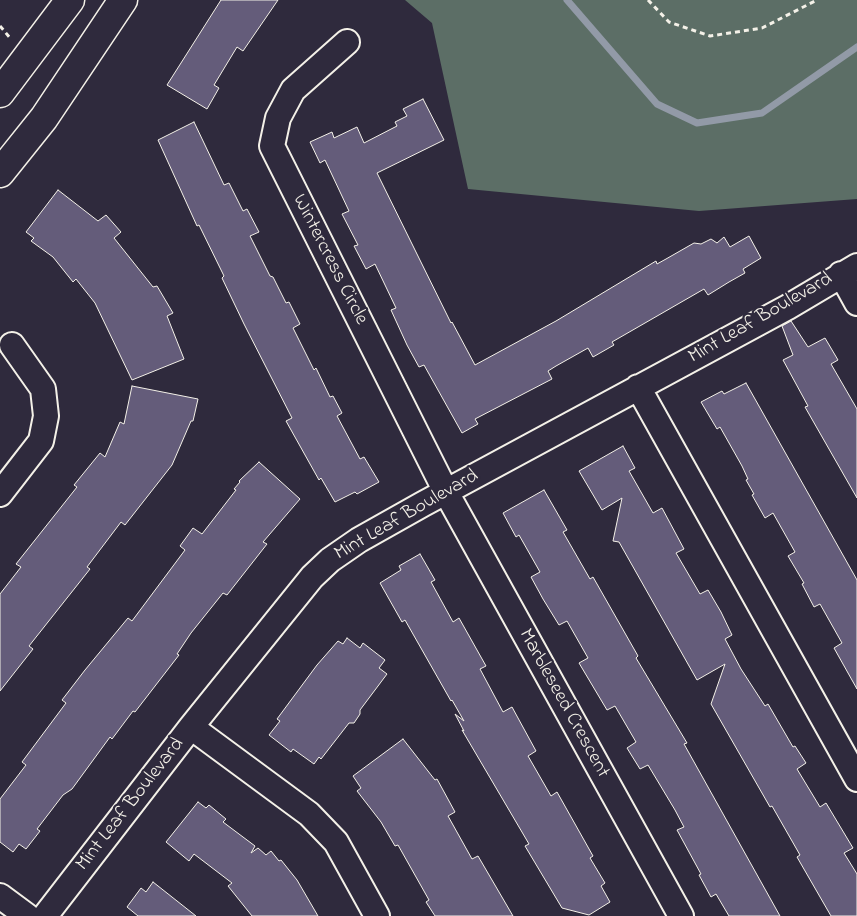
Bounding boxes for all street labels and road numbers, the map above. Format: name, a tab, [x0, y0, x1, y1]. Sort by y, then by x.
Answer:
street label: Wintercress Circle	[286, 191, 372, 329]
street label: Mint Leaf Boulevard	[685, 268, 837, 370]
street label: Mint Leaf Boulevard	[331, 465, 483, 567]
street label: Marbleseed Crescent	[512, 625, 614, 783]
street label: Mint Leaf Boulevard	[72, 734, 190, 876]

